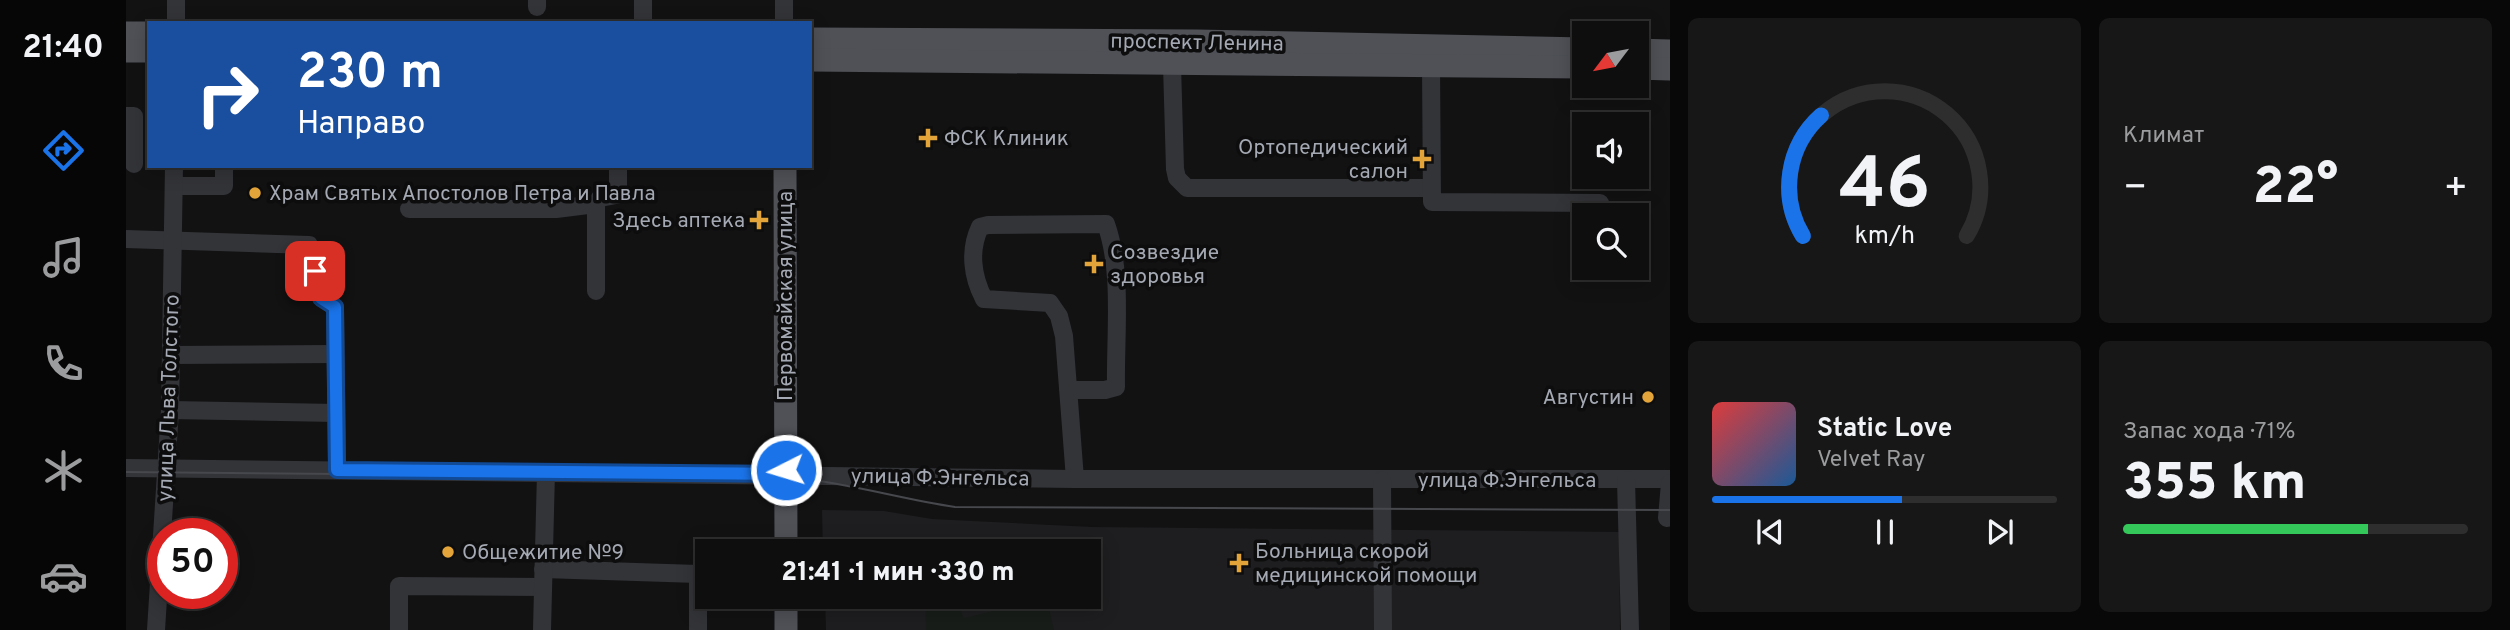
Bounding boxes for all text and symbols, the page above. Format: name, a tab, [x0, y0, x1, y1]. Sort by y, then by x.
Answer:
north arrow	[1572, 21, 1648, 98]
map controls	[1572, 21, 1649, 280]
street label: проспект Ленина	[1110, 28, 1284, 59]
text: 21:40	[22, 29, 104, 69]
text: 230 m	[297, 44, 443, 106]
icon: right	[182, 49, 273, 140]
text: Направо	[297, 105, 425, 145]
button: sound	[1572, 112, 1649, 189]
text: Климат	[2123, 122, 2204, 151]
icon: directions	[39, 126, 88, 175]
place label: ФСК Клиник	[944, 126, 1069, 153]
marker: ФСК Клиник	[918, 128, 938, 148]
place label: Ортопедический салон	[1238, 135, 1408, 186]
text: 46	[1839, 143, 1930, 235]
marker: Ортопедический салон	[1414, 151, 1430, 167]
text: 22°	[2253, 156, 2338, 222]
text: −	[2123, 165, 2148, 214]
text: +	[2443, 165, 2468, 214]
place label: Храм Святых Апостолов Петра и Павла	[269, 181, 656, 208]
marker: Храм Святых Апостолов Петра и Павла	[247, 185, 263, 201]
street label: Первомайская улица	[773, 191, 800, 401]
button: search	[1572, 203, 1649, 280]
place label: Здесь аптека	[612, 208, 745, 235]
marker: Здесь аптека	[751, 212, 767, 228]
text: km/h	[1854, 221, 1915, 253]
icon: music	[39, 233, 88, 282]
place label: Созвездие здоровья	[1110, 240, 1219, 291]
pin	[285, 241, 345, 301]
icon: arrive	[296, 252, 334, 290]
marker: Созвездие здоровья	[1084, 254, 1104, 274]
street label: улица Льва Толстого	[152, 294, 187, 502]
icon: phone	[39, 339, 88, 388]
place label: Августин	[1542, 385, 1634, 412]
marker: Августин	[1640, 389, 1656, 405]
text: Static Love	[1817, 413, 1952, 446]
text: Запас хода · 71%	[2123, 418, 2295, 447]
position arrow	[749, 433, 823, 507]
icon: climate	[39, 446, 88, 495]
text: Velvet Ray	[1817, 446, 1925, 475]
text: 355 km	[2123, 452, 2306, 518]
street label: улица Ф.Энгельса	[850, 463, 1030, 494]
street label: улица Ф.Энгельса	[1418, 468, 1596, 495]
icon: previous	[1751, 513, 1789, 551]
icon: pause	[1866, 513, 1904, 551]
icon: next	[1981, 513, 2019, 551]
speed limit sign: 50	[147, 518, 238, 609]
place label: Больница скорой медицинской помощи	[1255, 539, 1477, 590]
place label: Общежитие №9	[462, 540, 624, 567]
marker: Общежитие №9	[440, 544, 456, 560]
icon: car	[39, 552, 88, 601]
marker: Больница скорой медицинской помощи	[1229, 553, 1249, 573]
text: 21:41 · 1 мин · 330 m	[781, 557, 1015, 590]

